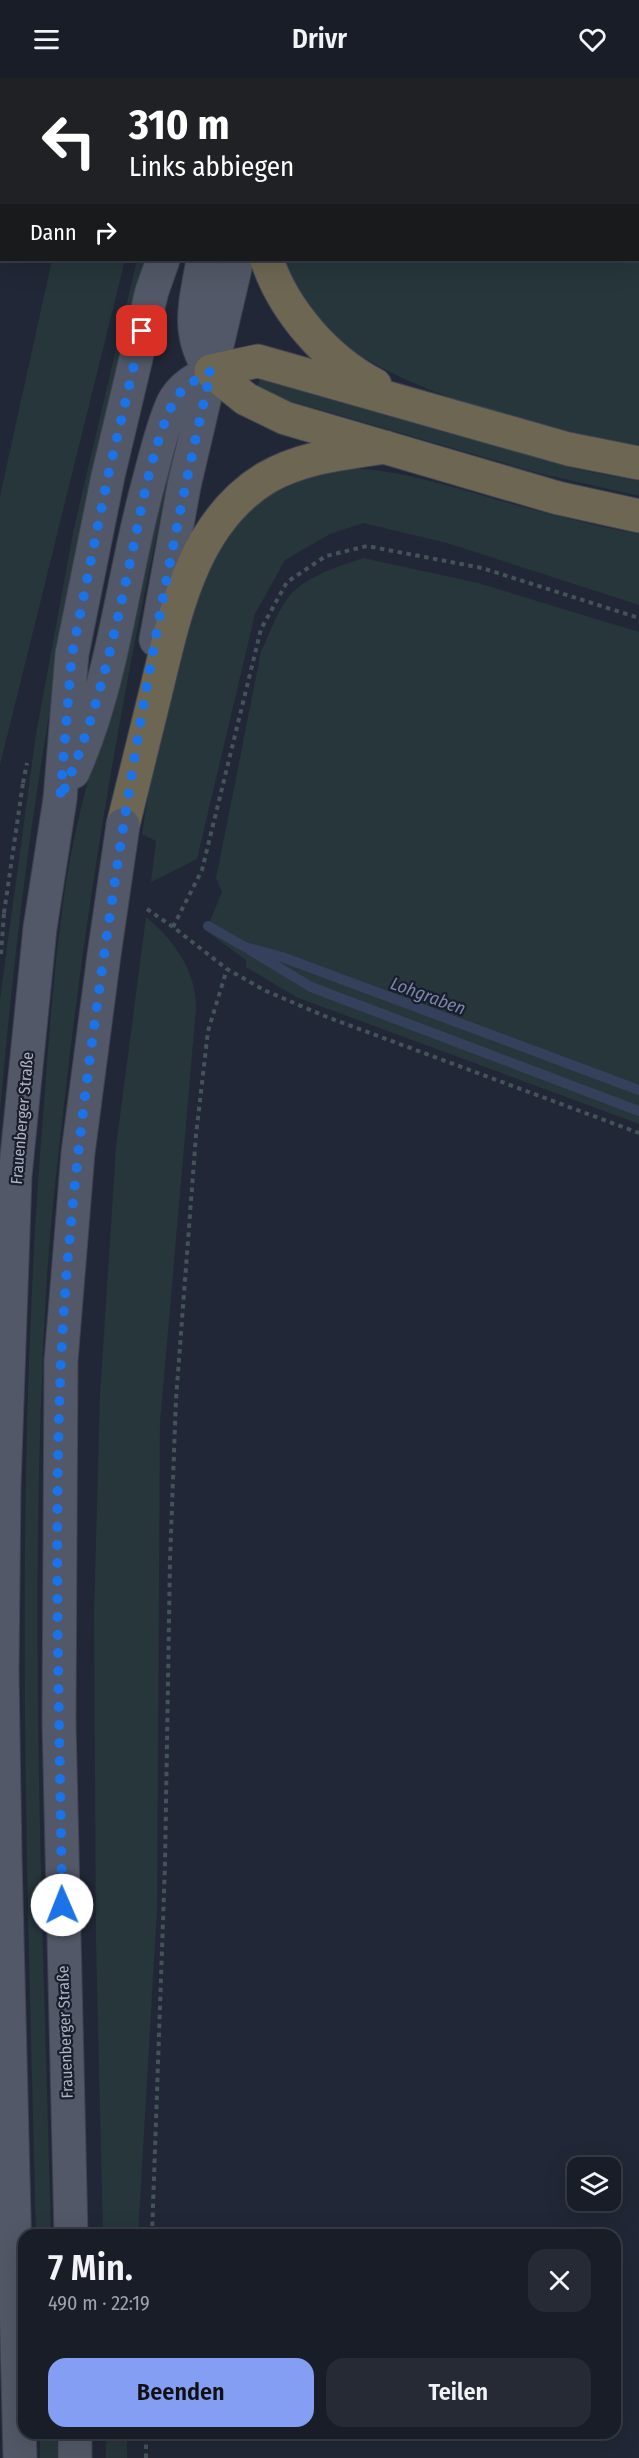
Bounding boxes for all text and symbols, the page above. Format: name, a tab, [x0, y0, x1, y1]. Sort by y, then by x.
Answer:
icon: menu	[30, 23, 63, 56]
text: Drivr	[292, 23, 347, 55]
icon: heart	[576, 23, 609, 56]
text: 310 m	[129, 100, 230, 150]
icon: left	[30, 102, 108, 180]
text: Links abbiegen	[129, 151, 294, 183]
icon: right	[89, 216, 122, 249]
text: Dann	[30, 219, 77, 246]
pin	[116, 305, 167, 356]
icon: arrive	[125, 314, 158, 347]
water label: Lohgraben	[387, 972, 469, 1020]
street label: Frauenberger Straße	[7, 1051, 37, 1185]
position arrow	[30, 1873, 94, 1937]
street label: Frauenberger Straße	[53, 1965, 77, 2099]
map controls	[567, 2157, 621, 2211]
button: layers	[567, 2157, 621, 2211]
text: 7 Min.	[48, 2246, 133, 2290]
button: close	[528, 2249, 591, 2312]
text: 490 m · 22:19	[48, 2291, 150, 2315]
button: Beenden	[48, 2358, 314, 2427]
button: Teilen	[326, 2358, 591, 2427]

